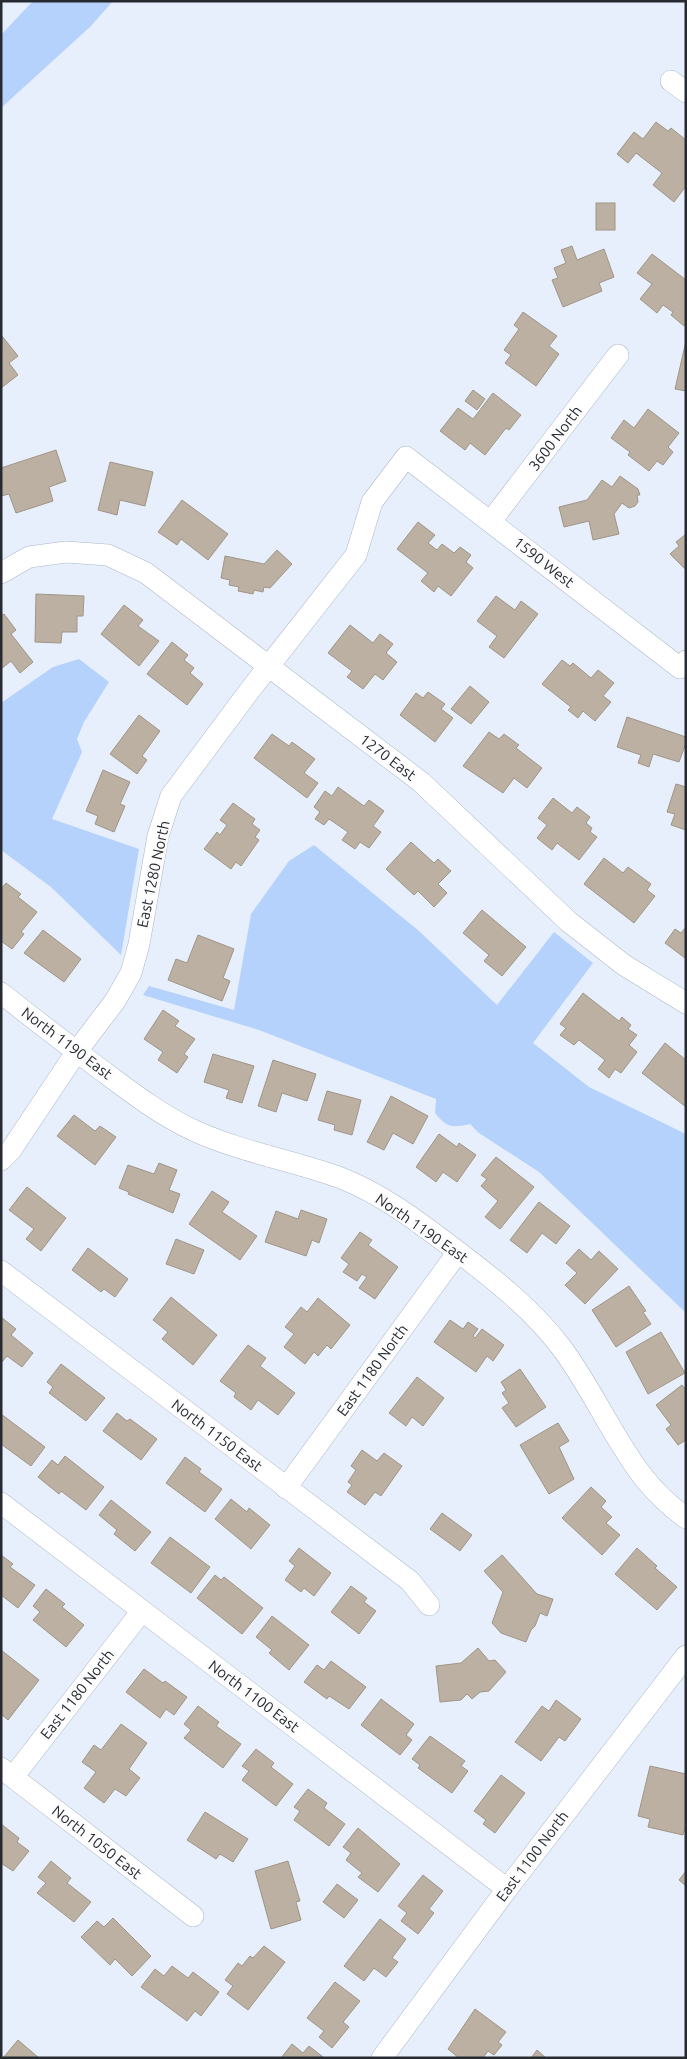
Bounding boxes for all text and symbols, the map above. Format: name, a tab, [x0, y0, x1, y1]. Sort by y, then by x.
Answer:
street label: 3600 North	[525, 402, 585, 474]
street label: 1590 West	[511, 533, 578, 591]
street label: 1270 East	[357, 730, 419, 784]
street label: East 1280 North	[133, 819, 173, 929]
street label: North 1190 East	[18, 1003, 116, 1083]
street label: North 1190 East	[373, 1190, 472, 1266]
street label: East 1180 North	[333, 1321, 411, 1419]
street label: North 1150 East	[168, 1395, 266, 1475]
street label: East 1180 North	[37, 1646, 117, 1742]
street label: North 1100 East	[205, 1656, 303, 1736]
street label: North 1050 East	[49, 1802, 145, 1882]
street label: East 1100 North	[492, 1807, 572, 1905]

